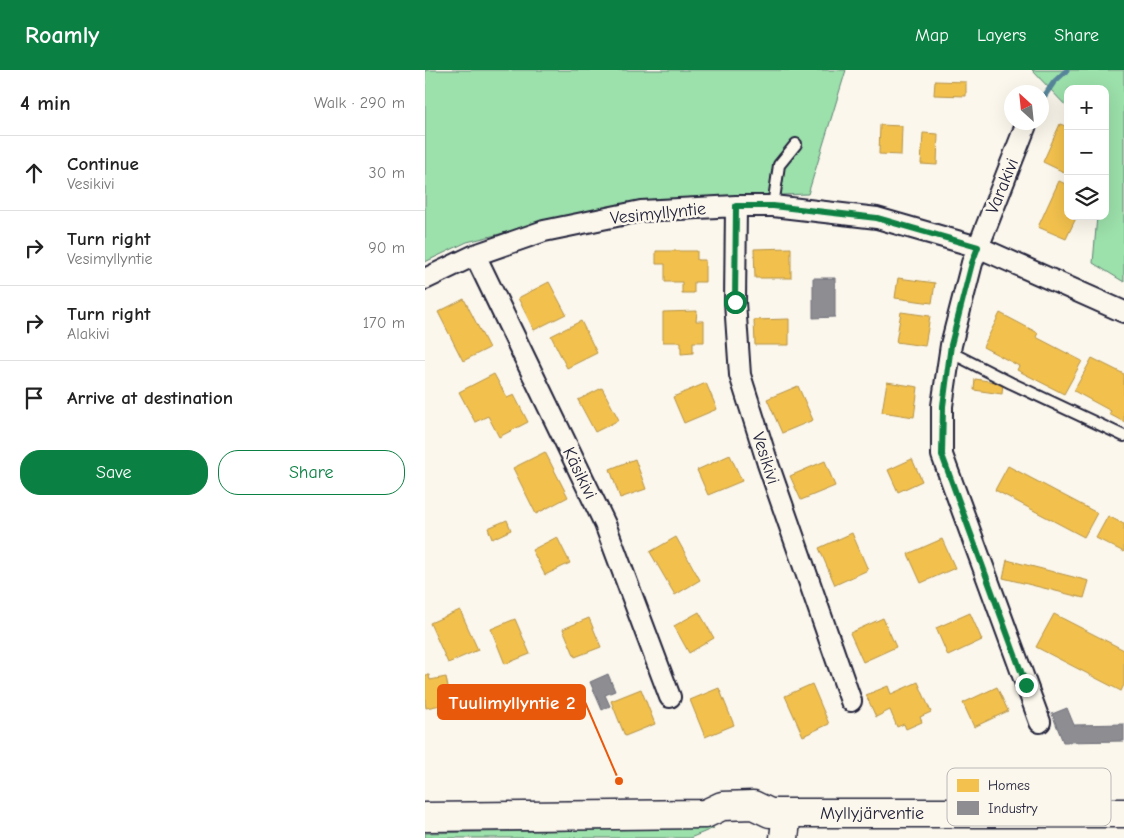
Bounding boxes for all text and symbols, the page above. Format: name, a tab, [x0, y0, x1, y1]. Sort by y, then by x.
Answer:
text: Roamly	[25, 21, 99, 49]
text: Map	[915, 25, 949, 46]
text: Layers	[977, 25, 1026, 46]
text: Share	[1054, 25, 1099, 46]
north arrow	[1004, 85, 1049, 130]
map controls	[1064, 85, 1109, 220]
button: +	[1064, 85, 1109, 130]
text: 4 min	[20, 91, 71, 115]
text: Walk · 290 m	[314, 94, 405, 112]
button: −	[1064, 130, 1109, 175]
text: Continue	[67, 153, 139, 175]
street label: Varakivi	[982, 155, 1023, 217]
icon: ahead	[20, 159, 48, 187]
text: 30 m	[369, 164, 405, 182]
text: Vesikivi	[67, 175, 115, 193]
button: layers	[1064, 175, 1109, 220]
street label: Vesimyllyntie	[609, 198, 707, 229]
text: Turn right	[67, 228, 151, 250]
icon: right	[20, 234, 48, 262]
text: 90 m	[368, 239, 405, 257]
text: Vesimyllyntie	[67, 250, 153, 268]
route start	[724, 291, 747, 314]
text: Turn right	[67, 303, 151, 325]
icon: right	[20, 309, 48, 337]
text: 170 m	[363, 314, 405, 332]
text: Alakivi	[67, 325, 110, 343]
icon: arrive	[20, 384, 48, 412]
text: Arrive at destination	[67, 387, 233, 409]
street label: Vesikivi	[747, 429, 784, 487]
street label: Käsikivi	[558, 444, 601, 503]
button: Save	[20, 450, 208, 495]
button: Share	[218, 450, 405, 495]
route end	[1015, 674, 1038, 697]
callout: Tuulimyllyntie 2	[438, 685, 585, 719]
text: Tuulimyllyntie 2	[449, 692, 575, 714]
legend	[947, 768, 1111, 826]
text: Homes	[988, 777, 1030, 794]
text: Industry	[988, 800, 1038, 817]
street label: Myllyjärventie	[820, 803, 924, 824]

